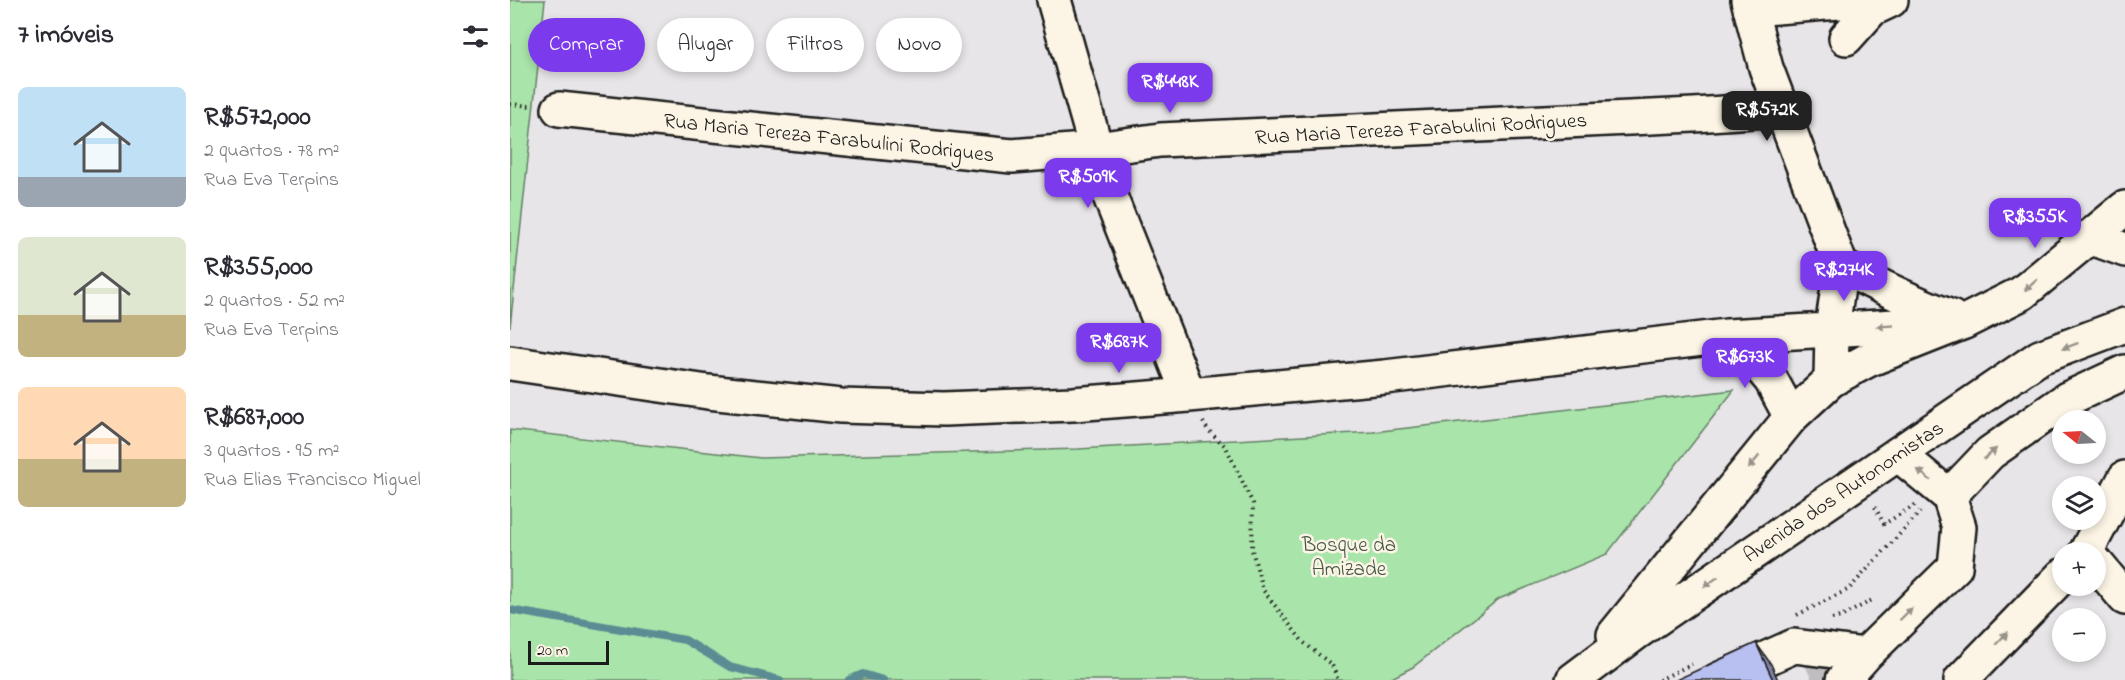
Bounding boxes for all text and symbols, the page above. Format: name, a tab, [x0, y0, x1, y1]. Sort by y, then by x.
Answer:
text: 7 imóveis	[18, 17, 114, 55]
chip: Comprar	[528, 18, 645, 72]
chip: Alugar	[657, 18, 754, 72]
chip: Filtros	[766, 18, 864, 72]
chip: Novo	[876, 18, 962, 72]
icon: filters	[459, 20, 492, 53]
pin: R$448K	[1121, 63, 1219, 114]
text: R$448K	[1142, 68, 1198, 97]
pin: R$572K	[1718, 91, 1816, 142]
text: R$572K	[1736, 96, 1798, 125]
text: R$572,000	[204, 99, 311, 137]
street label: Rua Maria Tereza Farabulini Rodrigues	[1254, 106, 1588, 156]
street label: Rua Maria Tereza Farabulini Rodrigues	[662, 107, 996, 173]
icon: home	[66, 111, 138, 183]
text: 2 quartos · 78 m²	[204, 137, 339, 166]
pin: R$509K	[1039, 158, 1137, 209]
text: R$509K	[1059, 163, 1117, 192]
text: Rua Eva Terpins	[204, 166, 339, 195]
pin: R$355K	[1986, 198, 2084, 249]
text: R$355K	[2003, 203, 2067, 232]
text: R$355,000	[204, 249, 313, 287]
pin: R$274K	[1795, 251, 1893, 302]
text: R$274K	[1814, 256, 1874, 285]
icon: home	[66, 261, 138, 333]
one-way arrow	[2024, 278, 2039, 291]
text: 2 quartos · 52 m²	[204, 287, 345, 316]
text: Rua Eva Terpins	[204, 316, 339, 345]
one-way arrow	[1875, 321, 1894, 330]
pin: R$687K	[1070, 323, 1168, 374]
text: R$687K	[1090, 328, 1148, 357]
pin: R$673K	[1696, 338, 1794, 389]
one-way arrow	[2061, 341, 2079, 351]
text: R$673K	[1716, 343, 1774, 372]
text: R$687,000	[204, 399, 304, 437]
north arrow	[2052, 410, 2106, 464]
map controls	[2052, 410, 2106, 662]
icon: home	[66, 411, 138, 483]
street label: Avenida dos Autonomistas	[1738, 414, 1950, 571]
text: 3 quartos · 95 m²	[204, 437, 339, 466]
one-way arrow	[1983, 447, 1998, 461]
one-way arrow	[1748, 454, 1761, 470]
text: Rua Elias Francisco Miguel	[204, 466, 421, 495]
one-way arrow	[1916, 469, 1931, 481]
button: layers	[2052, 476, 2106, 530]
park label: Bosque da Amizade	[1301, 531, 1396, 585]
button: +	[2052, 542, 2106, 596]
one-way arrow	[1703, 576, 1719, 588]
one-way arrow	[1899, 608, 1913, 622]
button: −	[2052, 608, 2106, 662]
one-way arrow	[1995, 632, 2009, 646]
scale bar	[528, 638, 609, 666]
text: 20 m	[537, 639, 568, 663]

